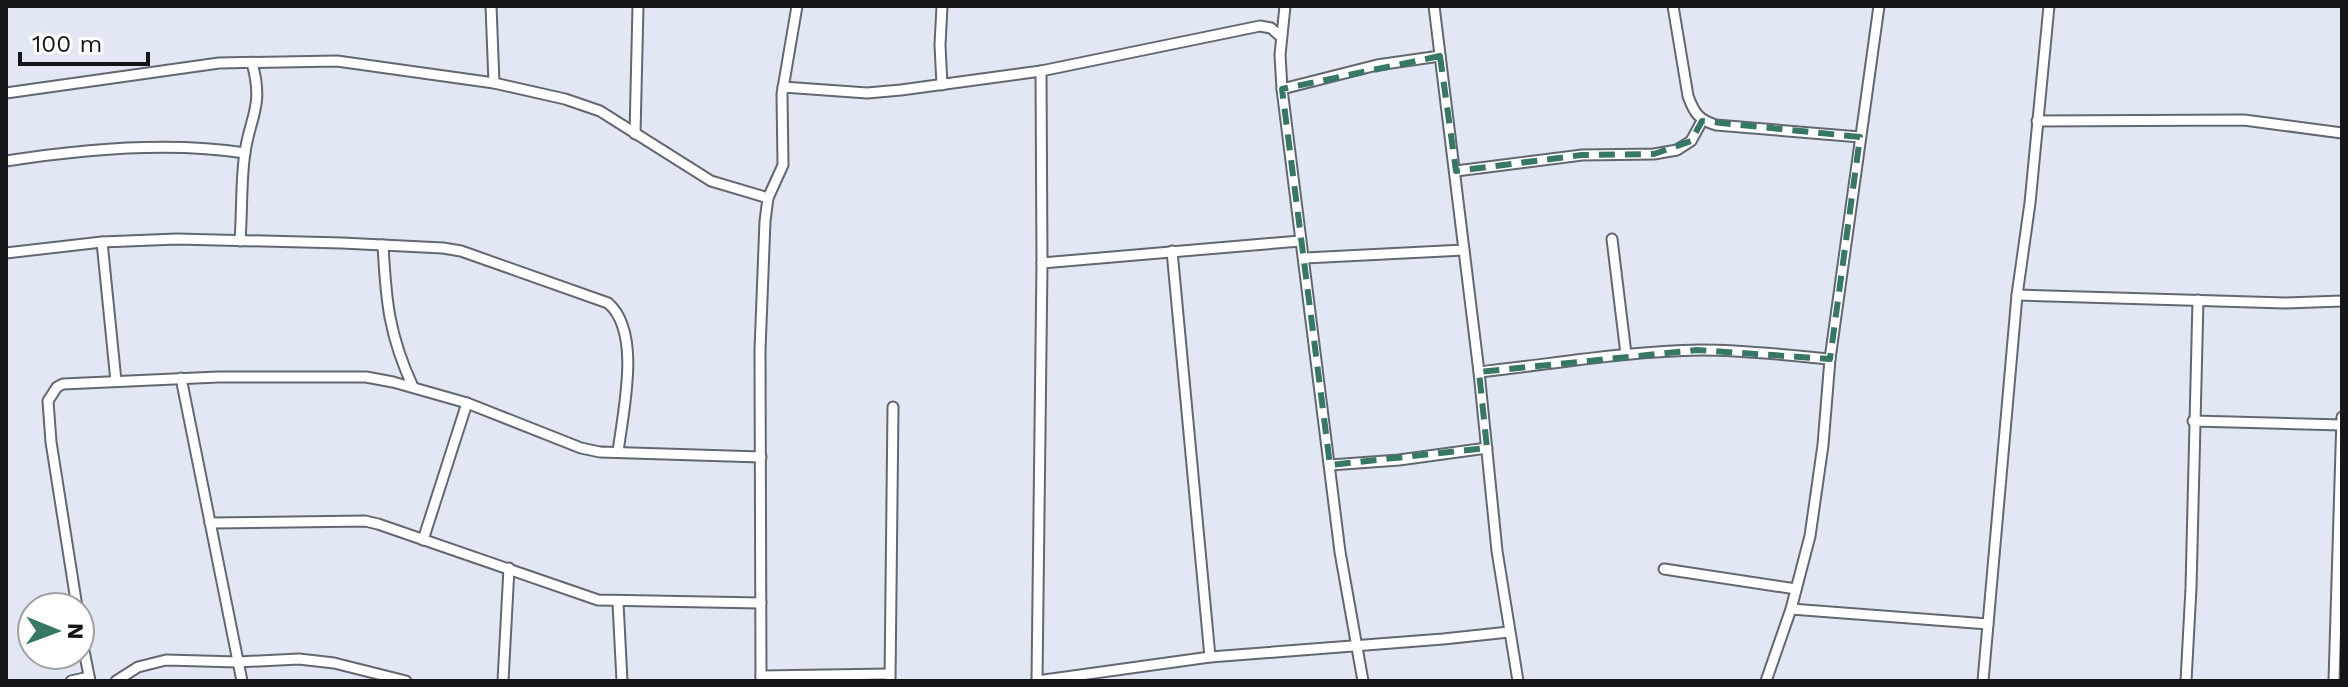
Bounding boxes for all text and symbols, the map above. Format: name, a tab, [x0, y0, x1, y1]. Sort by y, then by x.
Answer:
scale bar	[20, 16, 148, 66]
text: 100 m	[32, 30, 102, 58]
north arrow	[16, 591, 96, 671]
text: N	[63, 623, 88, 640]

